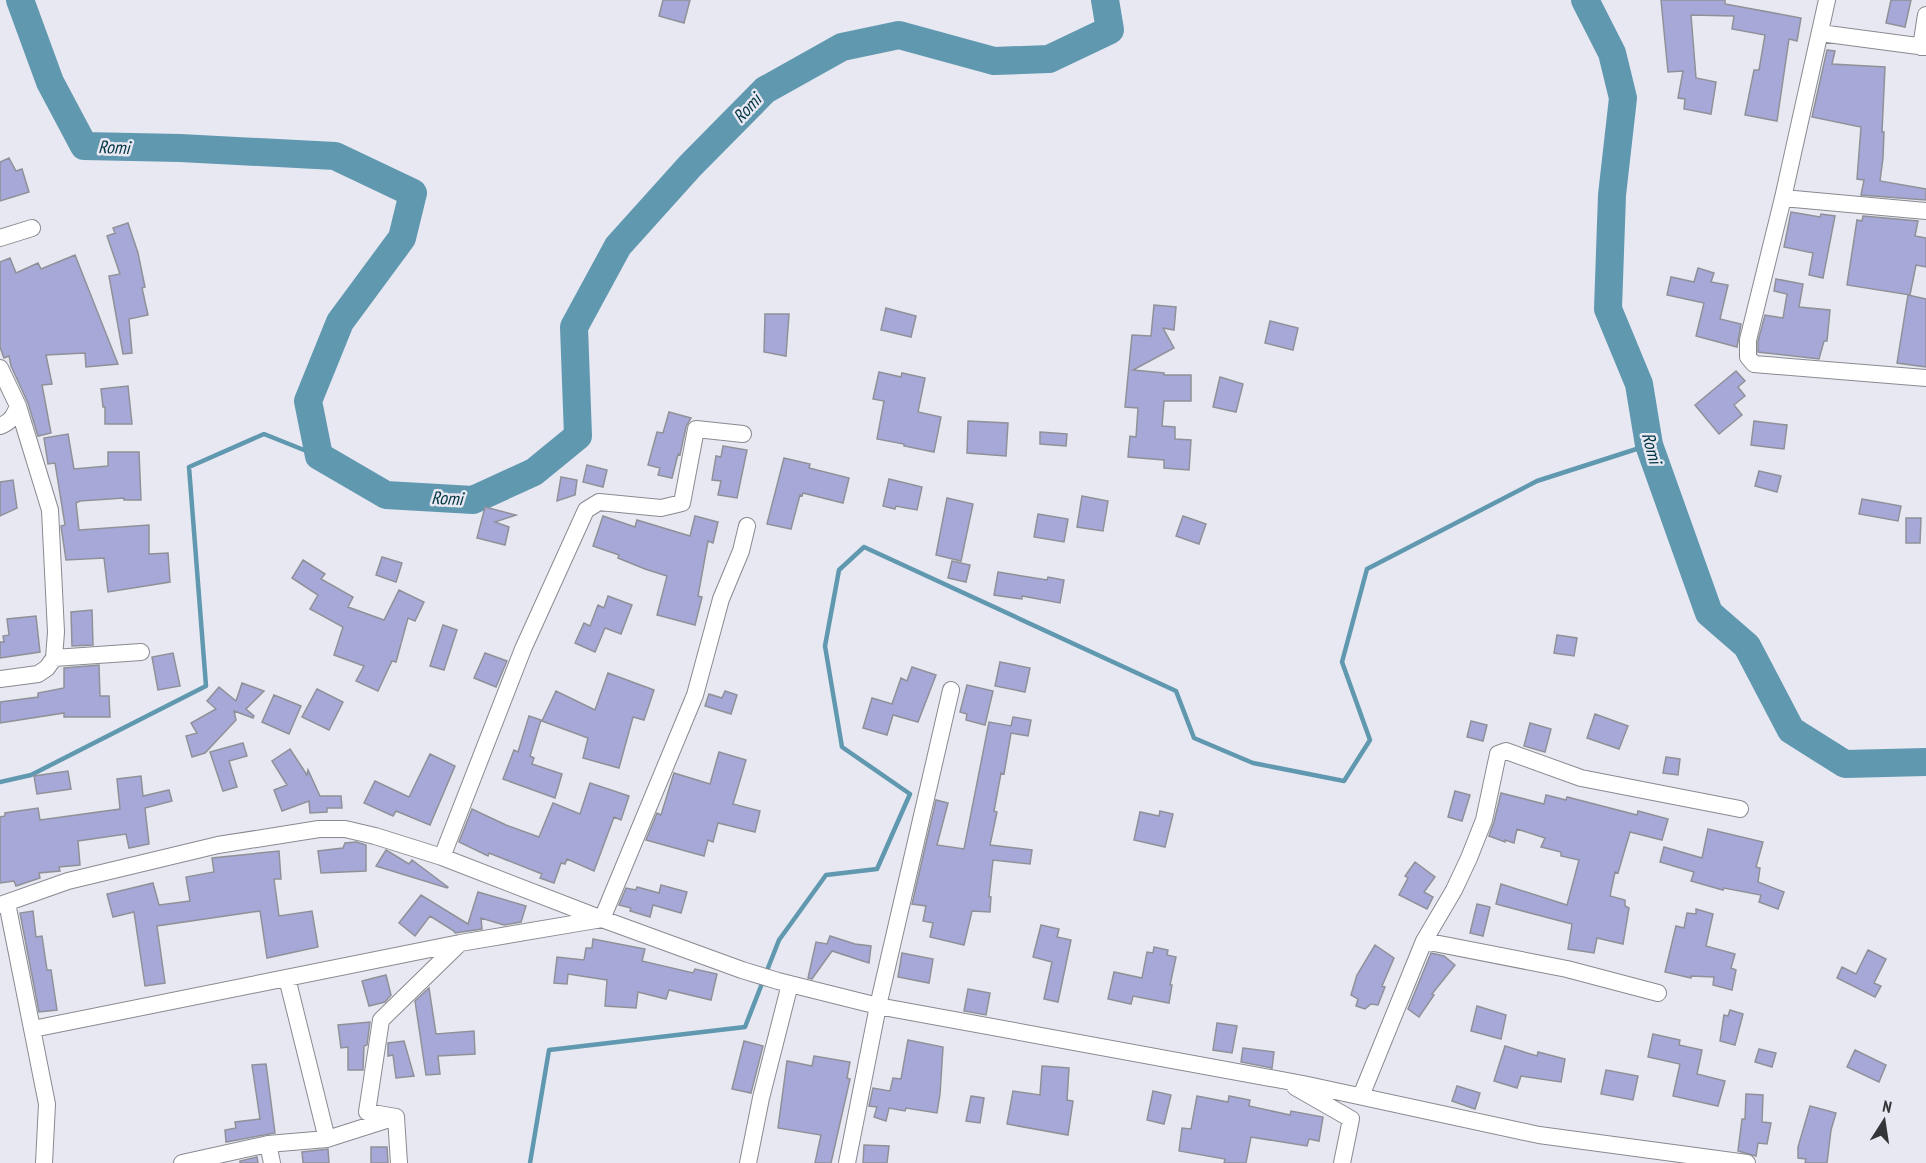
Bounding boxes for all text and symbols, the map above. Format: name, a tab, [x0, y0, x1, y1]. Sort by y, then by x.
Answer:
water label: Romi	[728, 87, 768, 127]
water label: Romi	[98, 135, 132, 159]
water label: Romi	[1637, 430, 1668, 468]
water label: Romi	[431, 486, 465, 510]
north arrow	[1854, 1091, 1914, 1151]
text: N	[1881, 1096, 1893, 1117]

